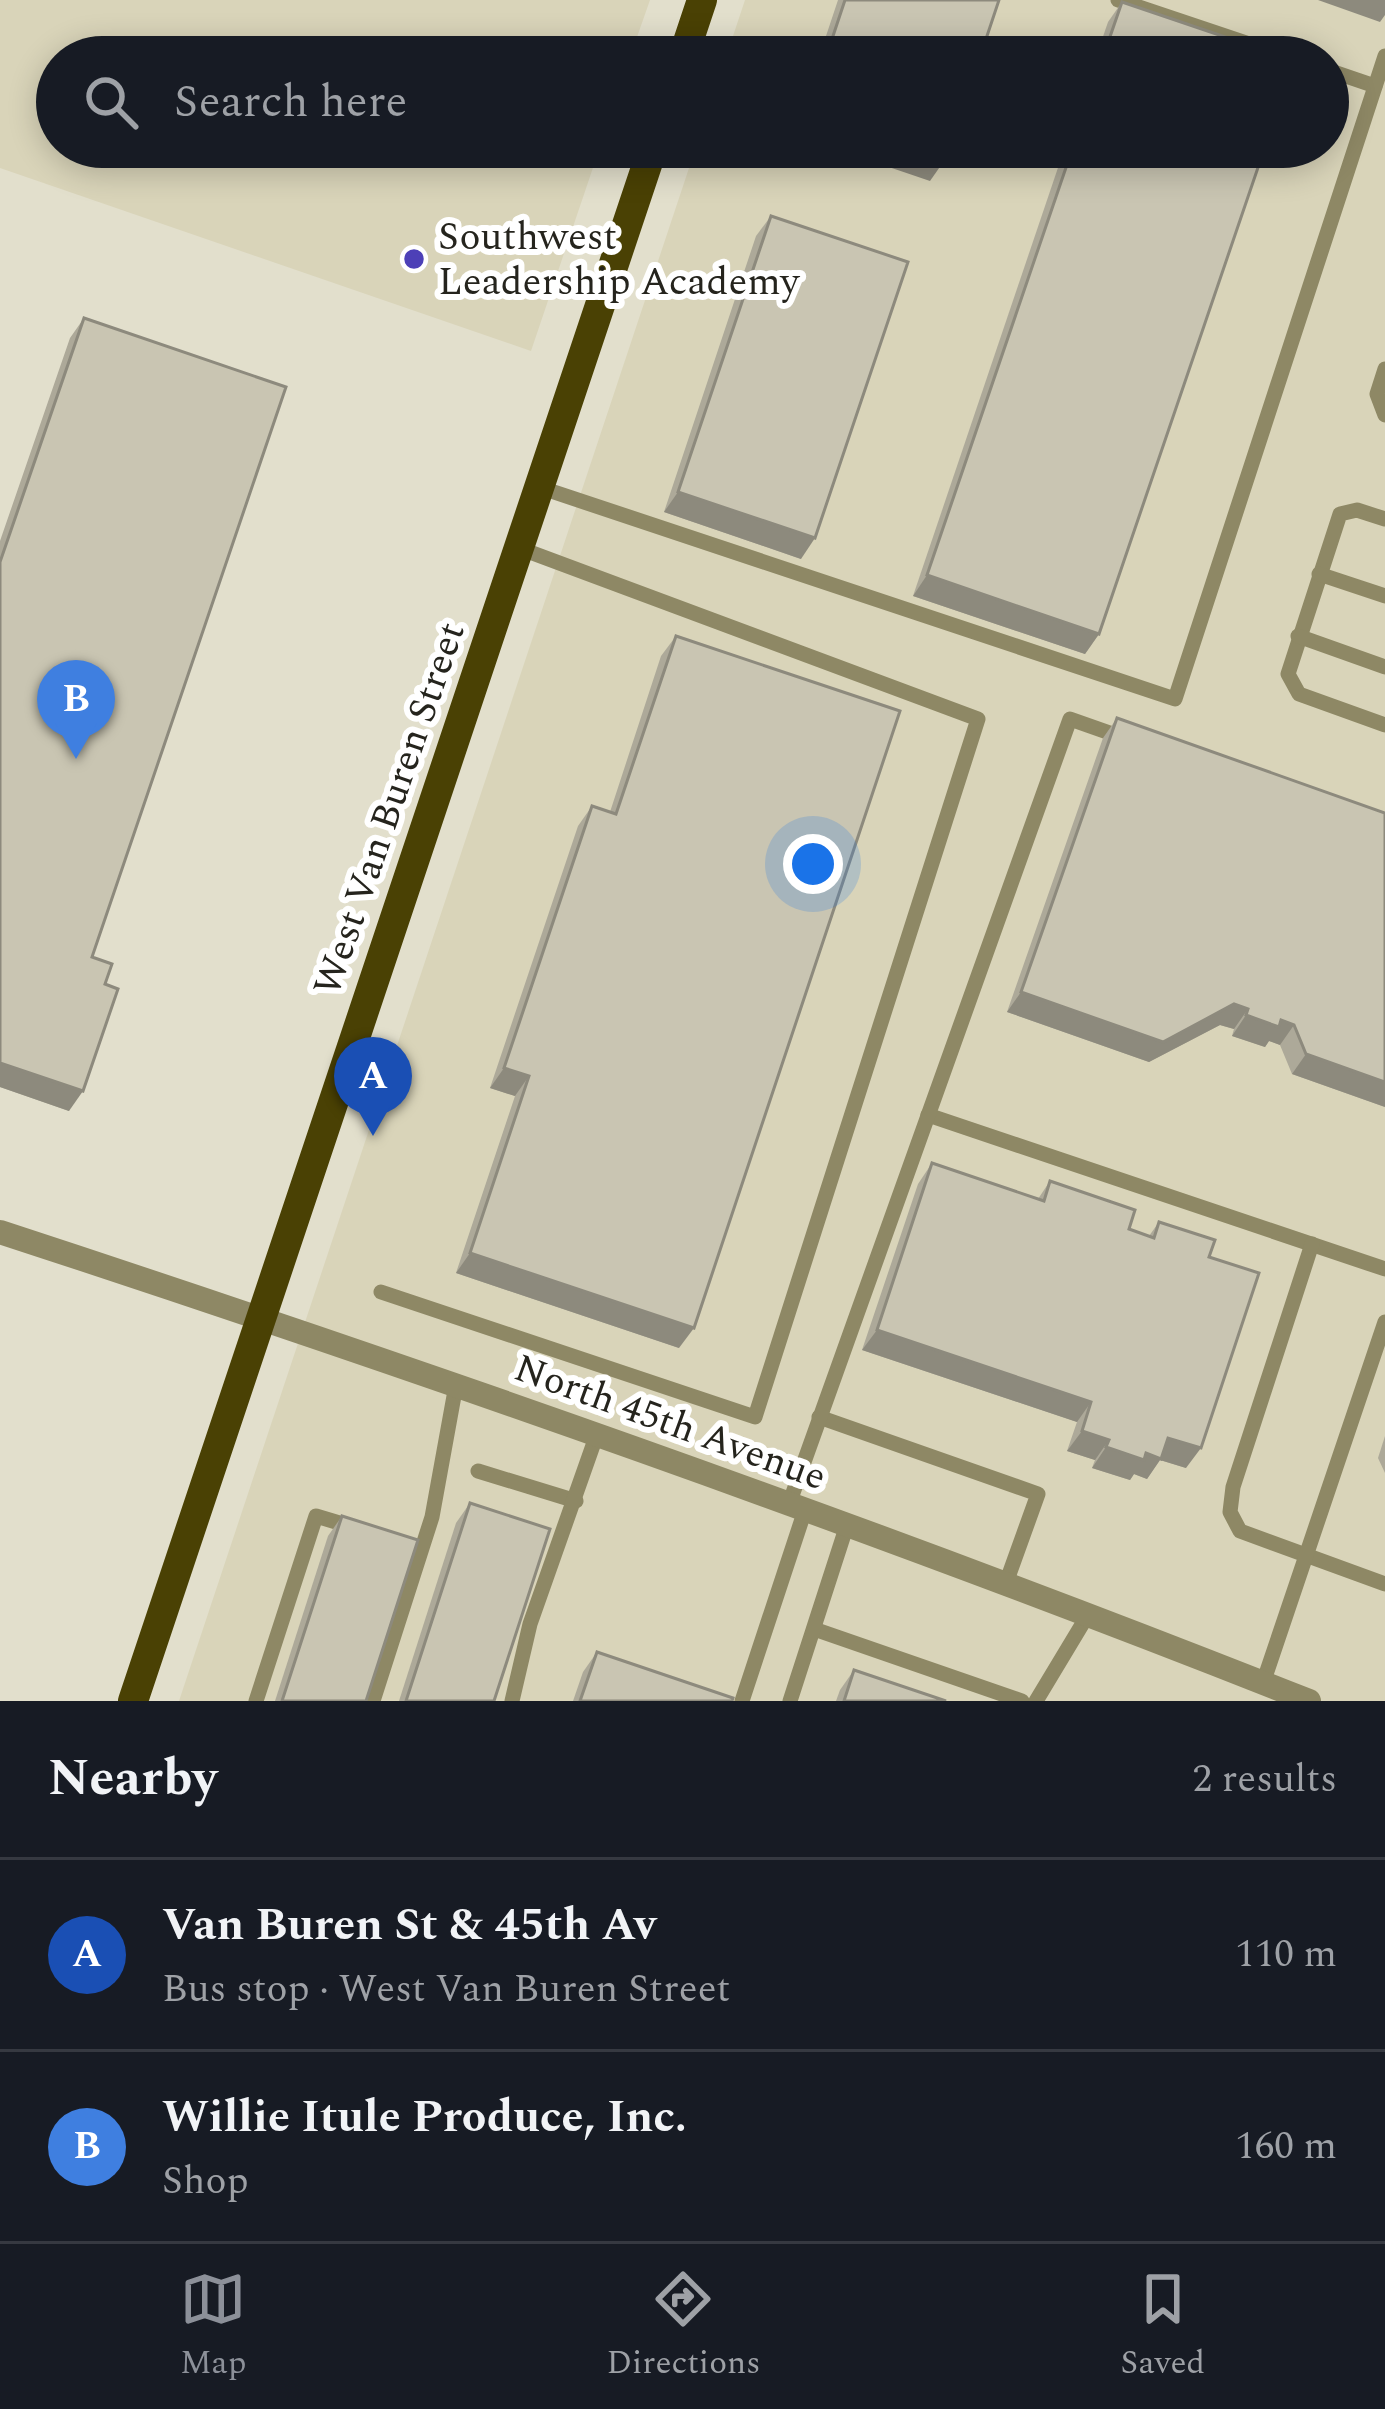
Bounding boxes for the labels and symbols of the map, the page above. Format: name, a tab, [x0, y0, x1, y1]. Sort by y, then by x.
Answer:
place label: Southwest Leadership Academy	[438, 208, 800, 312]
marker: Southwest Leadership Academy	[401, 246, 427, 272]
street label: West Van Buren Street	[298, 614, 482, 1004]
pin: B	[37, 660, 115, 759]
your location	[783, 834, 843, 894]
pin: A	[334, 1037, 412, 1136]
street label: North 45th Avenue	[506, 1339, 834, 1507]

